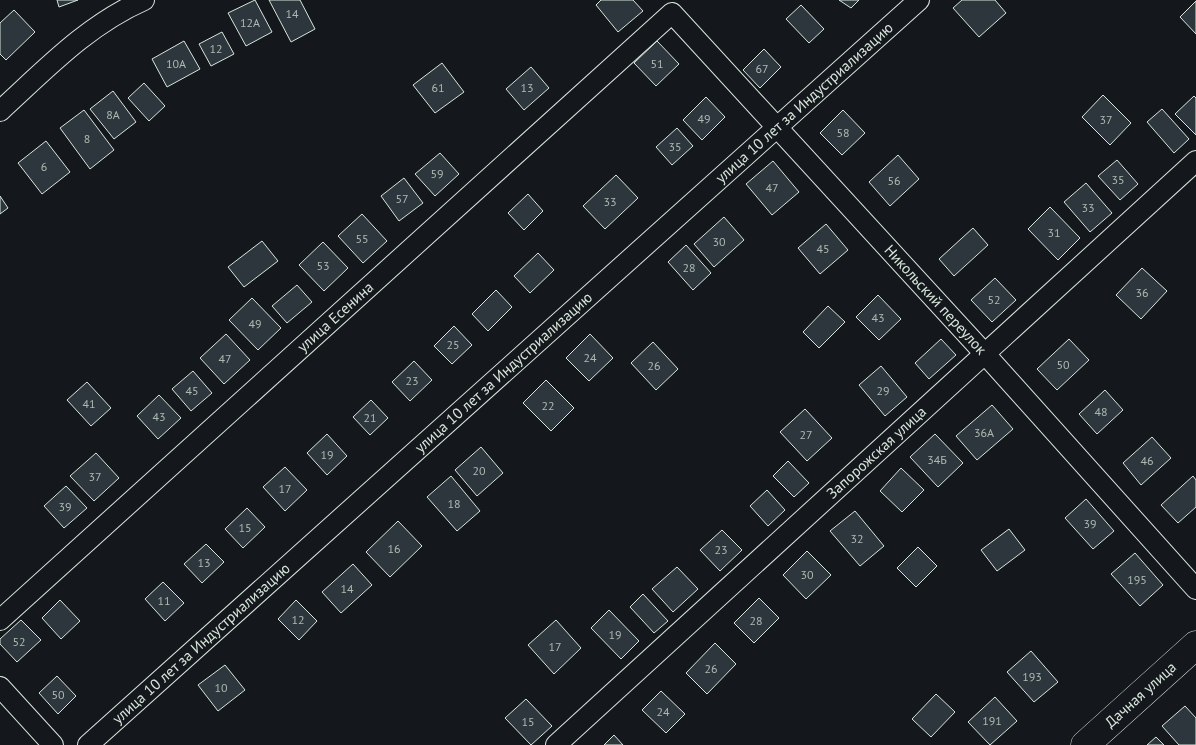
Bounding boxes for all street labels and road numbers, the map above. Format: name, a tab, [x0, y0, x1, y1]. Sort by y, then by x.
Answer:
street label: улица 10 лет за Индустриализацию	[711, 18, 897, 187]
street label: Никольский переулок	[880, 241, 992, 359]
street label: улица Есенина	[293, 277, 377, 356]
street label: улица 10 лет за Индустриализацию	[410, 287, 596, 457]
street label: Запорожская улица	[822, 402, 930, 502]
street label: улица 10 лет за Индустриализацию	[110, 559, 294, 727]
street label: Дачная улица	[1101, 657, 1180, 732]

